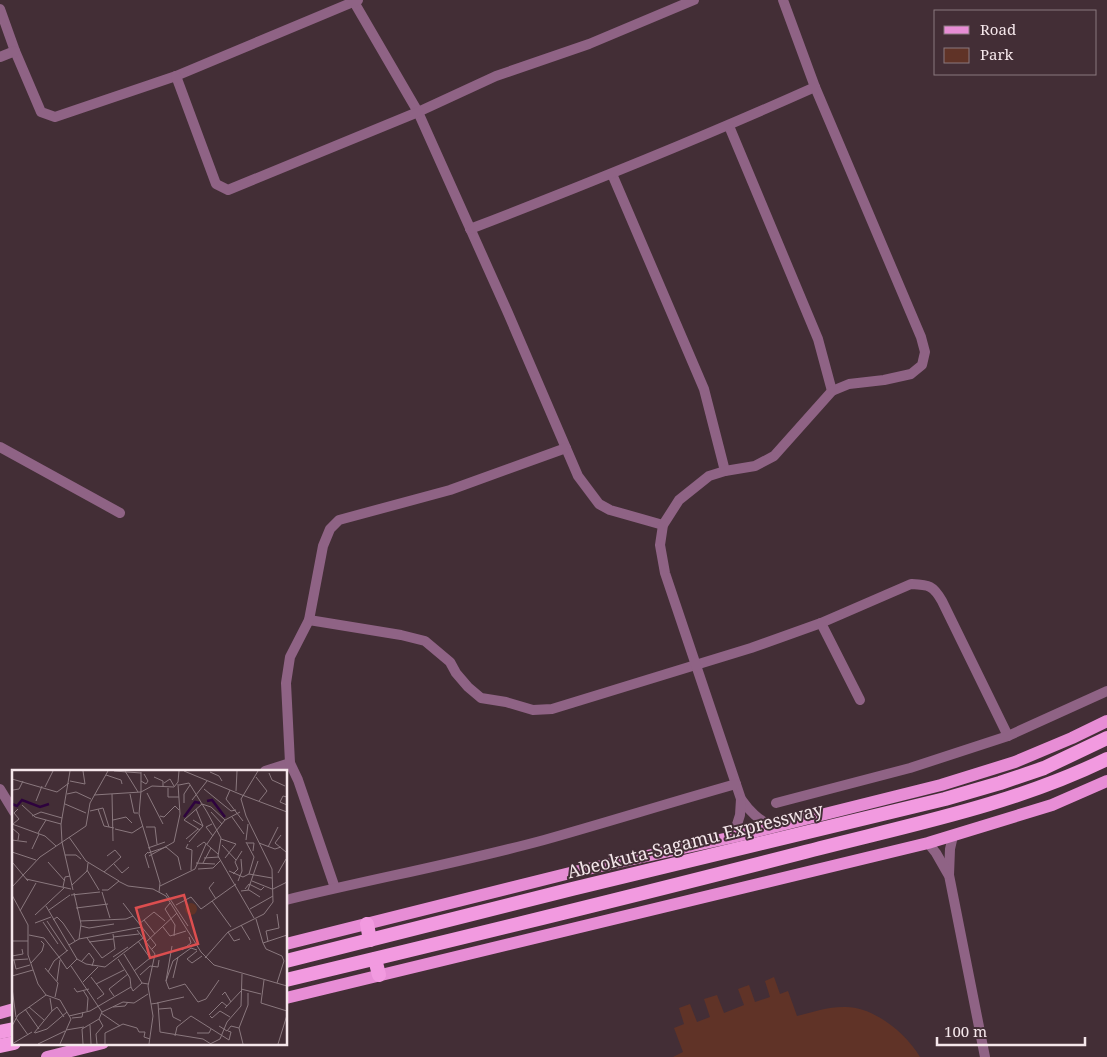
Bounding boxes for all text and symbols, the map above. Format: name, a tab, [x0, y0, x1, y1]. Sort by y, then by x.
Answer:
legend	[934, 10, 1097, 75]
text: Road	[980, 19, 1016, 39]
text: Park	[980, 44, 1014, 64]
inset map	[12, 770, 288, 1044]
street label: Abeokuta-Sagamu Expressway	[564, 796, 826, 883]
scale bar	[937, 1014, 1084, 1046]
text: 100 m	[944, 1021, 987, 1041]

